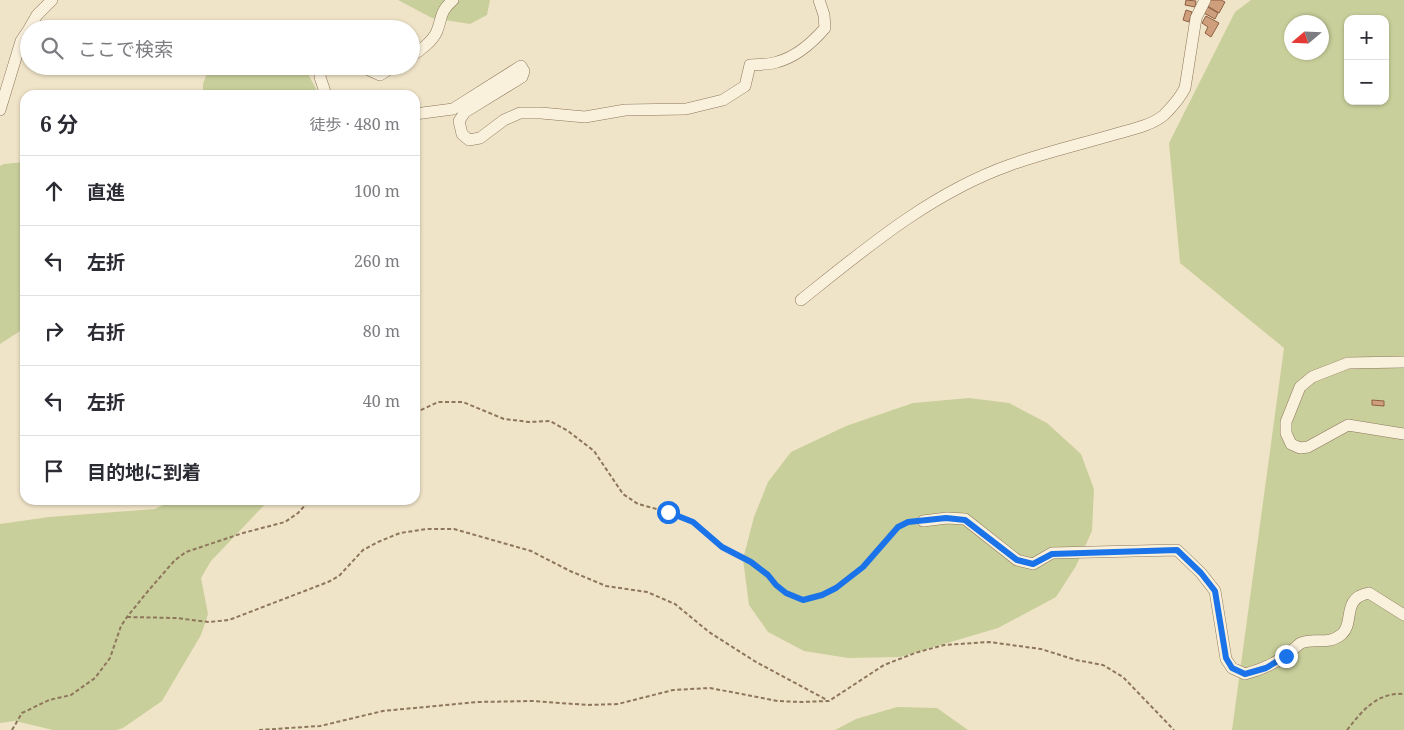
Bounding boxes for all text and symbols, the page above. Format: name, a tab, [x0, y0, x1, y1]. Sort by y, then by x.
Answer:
north arrow	[1284, 15, 1329, 60]
map controls	[1344, 15, 1389, 105]
button: +	[1344, 15, 1389, 60]
search box	[20, 20, 420, 75]
icon: search	[38, 34, 66, 62]
text: ここで検索	[78, 36, 173, 62]
button: −	[1344, 60, 1389, 105]
text: 6 分	[40, 110, 78, 138]
text: 徒歩 · 480 m	[310, 113, 400, 135]
icon: ahead	[40, 177, 68, 205]
text: 直進	[87, 179, 125, 205]
text: 100 m	[354, 180, 400, 202]
icon: left	[40, 247, 68, 275]
text: 左折	[87, 249, 125, 275]
text: 260 m	[354, 250, 400, 272]
icon: right	[40, 317, 68, 345]
text: 右折	[87, 319, 125, 345]
text: 80 m	[363, 320, 400, 342]
icon: left	[40, 387, 68, 415]
text: 左折	[87, 389, 125, 415]
text: 40 m	[363, 390, 400, 412]
icon: arrive	[40, 457, 68, 485]
text: 目的地に到着	[87, 459, 201, 485]
route start	[657, 501, 680, 524]
route end	[1275, 645, 1298, 668]

